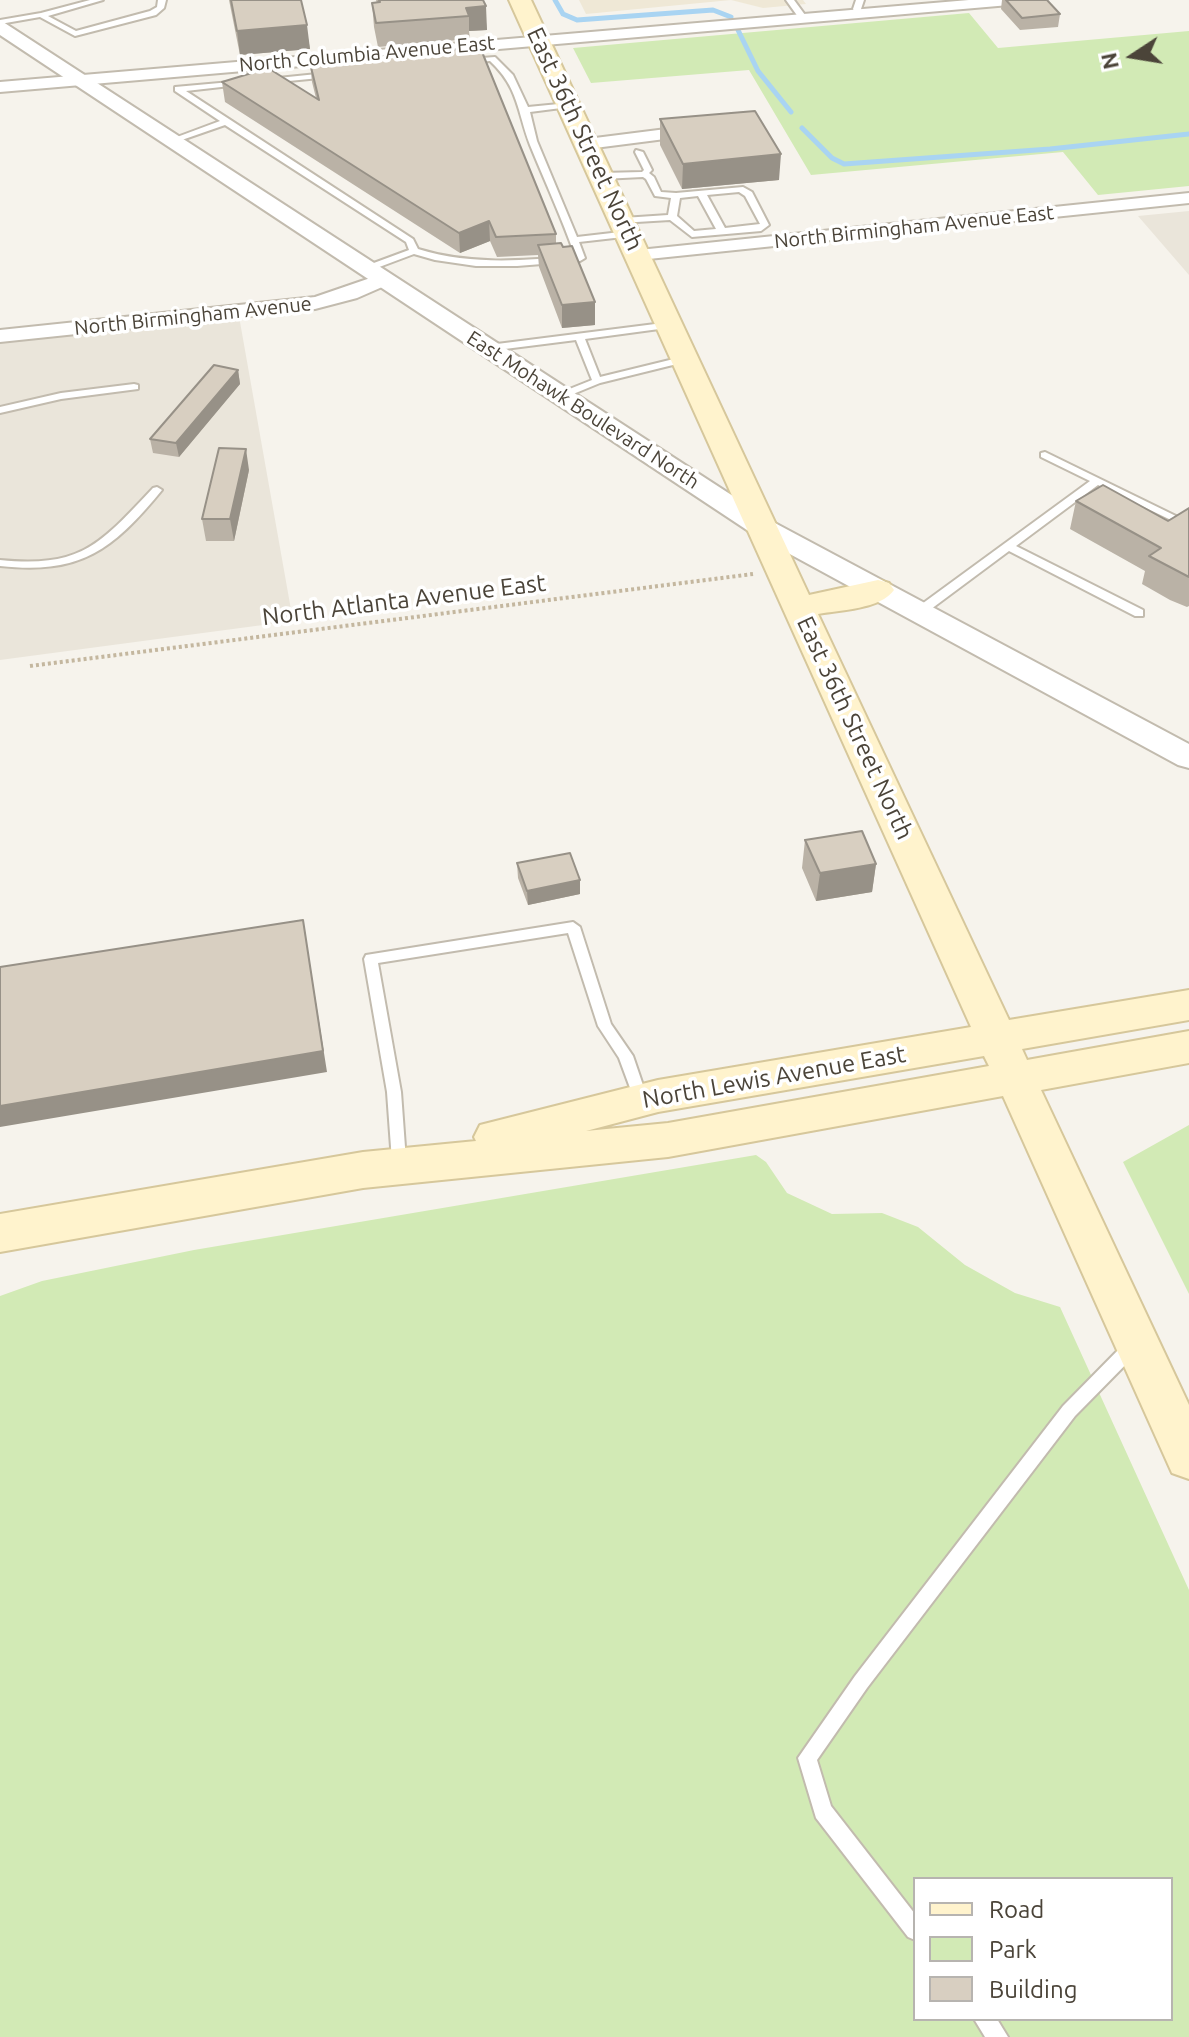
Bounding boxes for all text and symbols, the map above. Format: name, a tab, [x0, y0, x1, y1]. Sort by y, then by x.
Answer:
north arrow	[1093, 16, 1173, 96]
street label: East 36th Street North	[521, 23, 649, 255]
street label: North Columbia Avenue East	[238, 31, 496, 77]
text: N	[1095, 50, 1123, 72]
street label: North Birmingham Avenue East	[773, 200, 1055, 254]
street label: North Birmingham Avenue	[73, 292, 313, 340]
street label: East Mohawk Boulevard North	[462, 326, 704, 494]
street label: North Atlanta Avenue East	[261, 568, 547, 632]
street label: East 36th Street North	[791, 612, 919, 844]
street label: North Lewis Avenue East	[640, 1040, 908, 1114]
legend	[913, 1877, 1173, 2021]
text: Road	[989, 1896, 1044, 1923]
text: Park	[989, 1936, 1037, 1963]
text: Building	[989, 1976, 1077, 2003]

